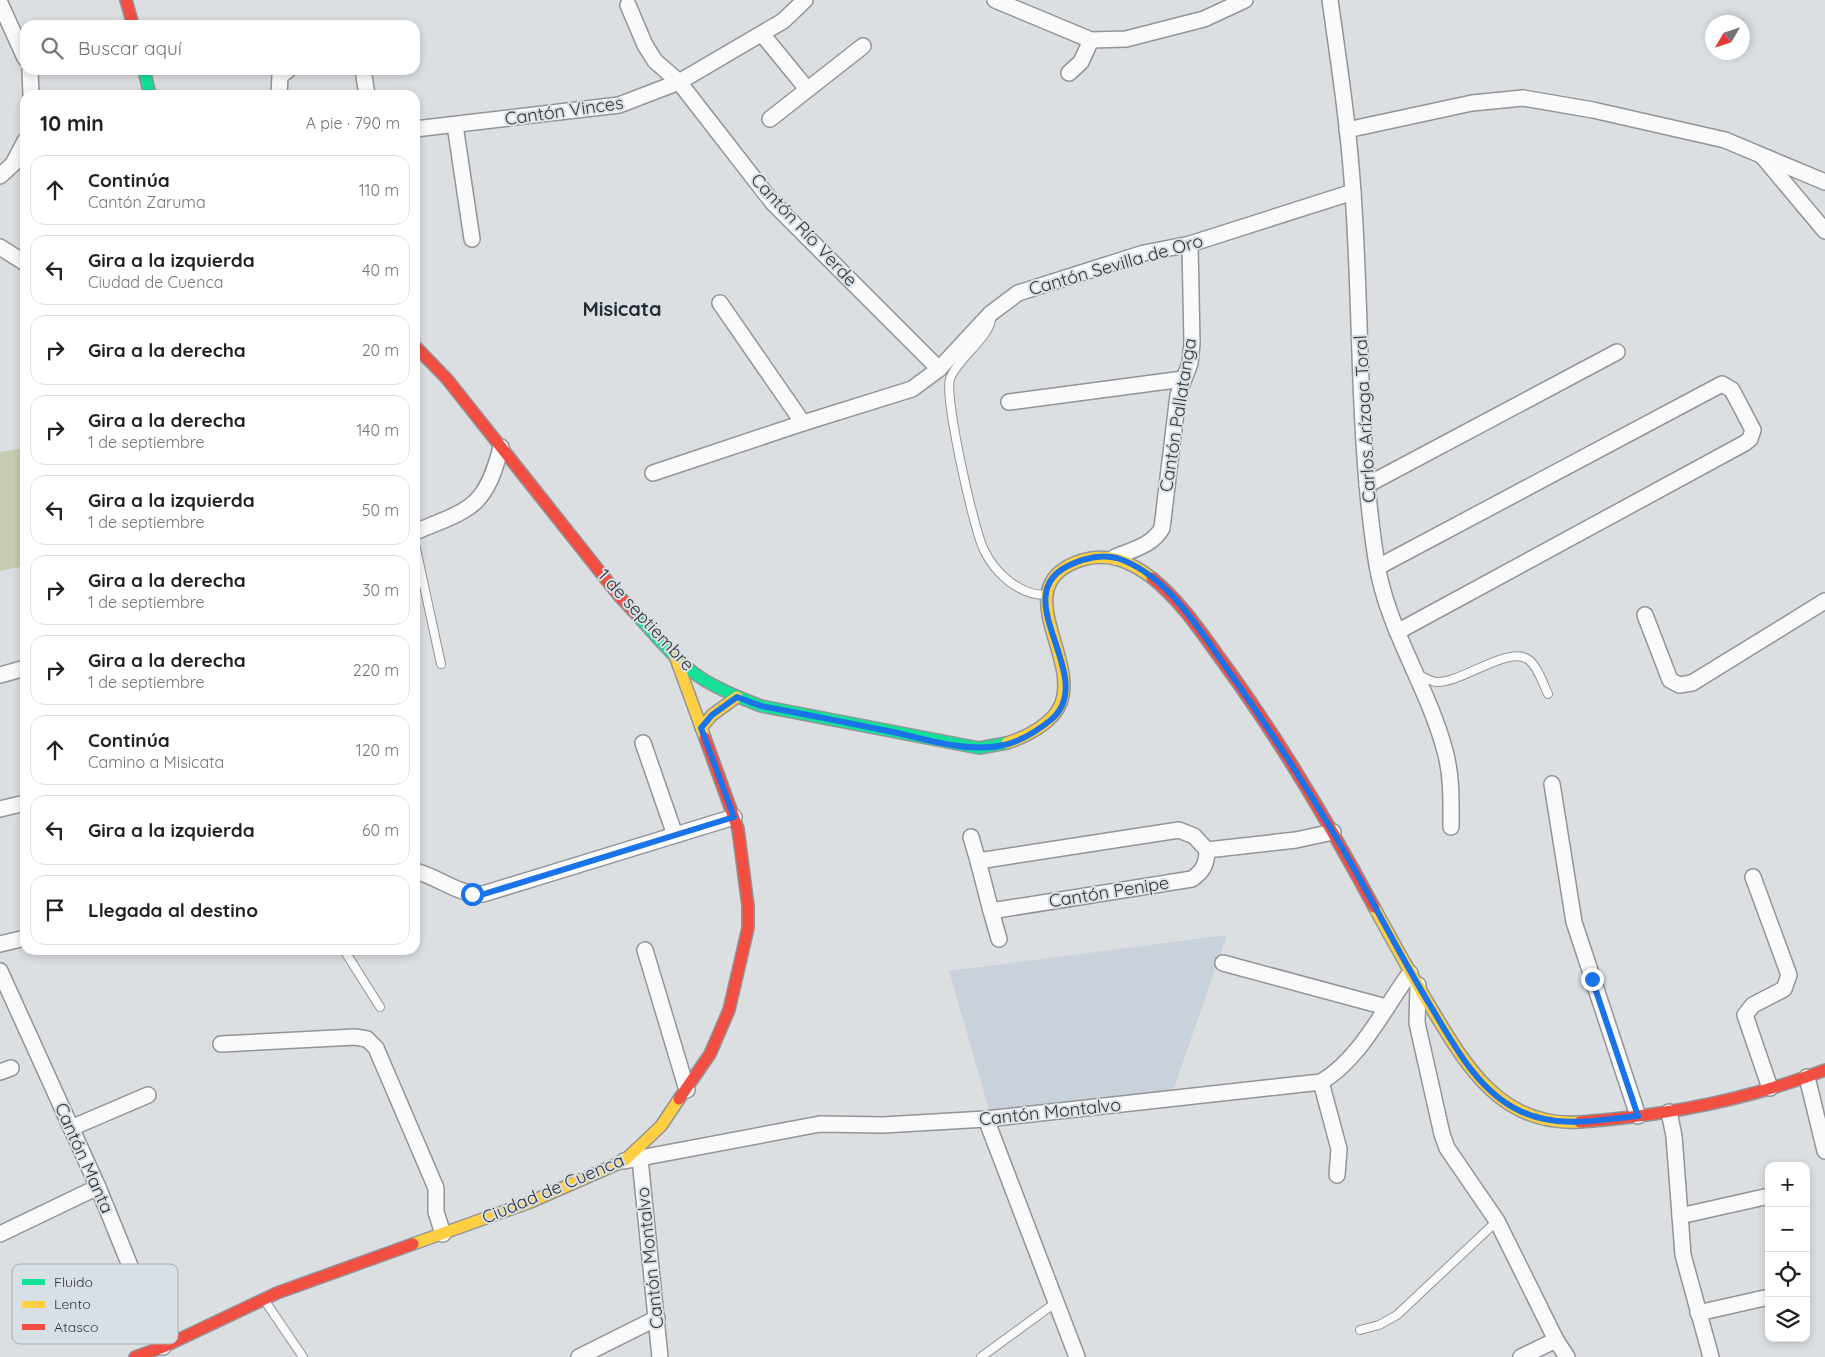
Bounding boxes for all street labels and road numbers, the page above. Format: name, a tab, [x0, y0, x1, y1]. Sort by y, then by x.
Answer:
street label: Cantón Vinces	[503, 91, 625, 130]
street label: Cantón Río Verde	[746, 168, 863, 291]
street label: Cantón Sevilla de Oro	[1026, 229, 1206, 300]
street label: Carlos Arízaga Toral	[1349, 335, 1380, 504]
street label: Cantón Pallatanga	[1154, 336, 1201, 494]
street label: 1 de septiembre	[593, 564, 700, 675]
street label: Cantón Penipe	[1047, 871, 1171, 912]
street label: Cantón Montalvo	[978, 1093, 1122, 1130]
street label: Cantón Manta	[50, 1099, 119, 1217]
street label: Ciudad de Cuenca	[478, 1148, 627, 1229]
street label: Cantón Montalvo	[631, 1186, 668, 1330]

